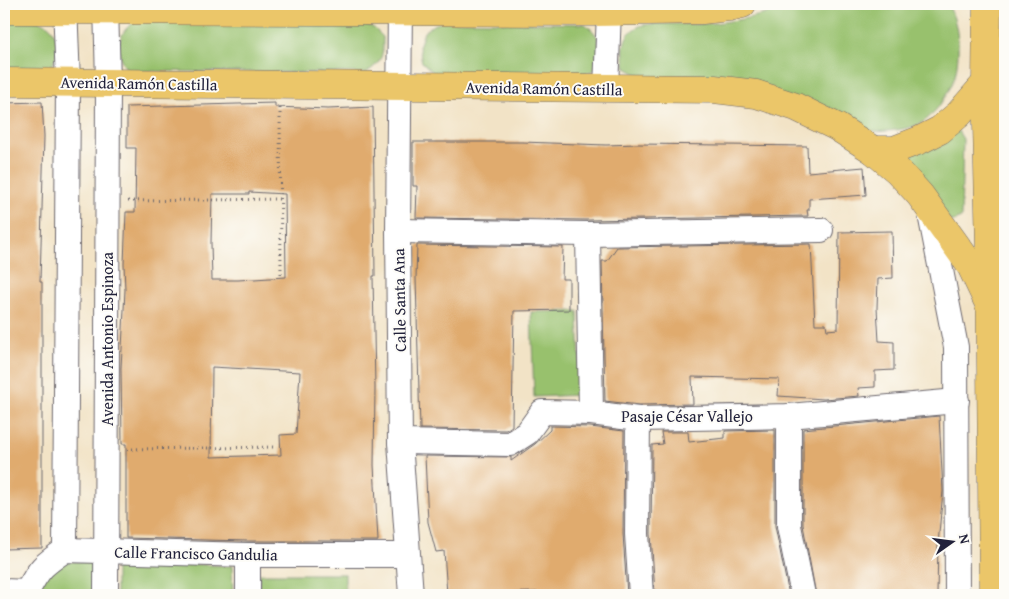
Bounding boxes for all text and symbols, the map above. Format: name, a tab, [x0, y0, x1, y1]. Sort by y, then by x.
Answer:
street label: Avenida Ramón Castilla	[60, 70, 218, 96]
street label: Avenida Ramón Castilla	[465, 75, 623, 101]
street label: Calle Santa Ana	[386, 248, 412, 352]
street label: Avenida Antonio Espinoza	[95, 252, 119, 426]
street label: Pasaje César Vallejo	[621, 404, 753, 428]
north arrow	[926, 516, 976, 566]
text: N	[954, 532, 976, 546]
street label: Calle Francisco Gandulia	[114, 540, 278, 566]

